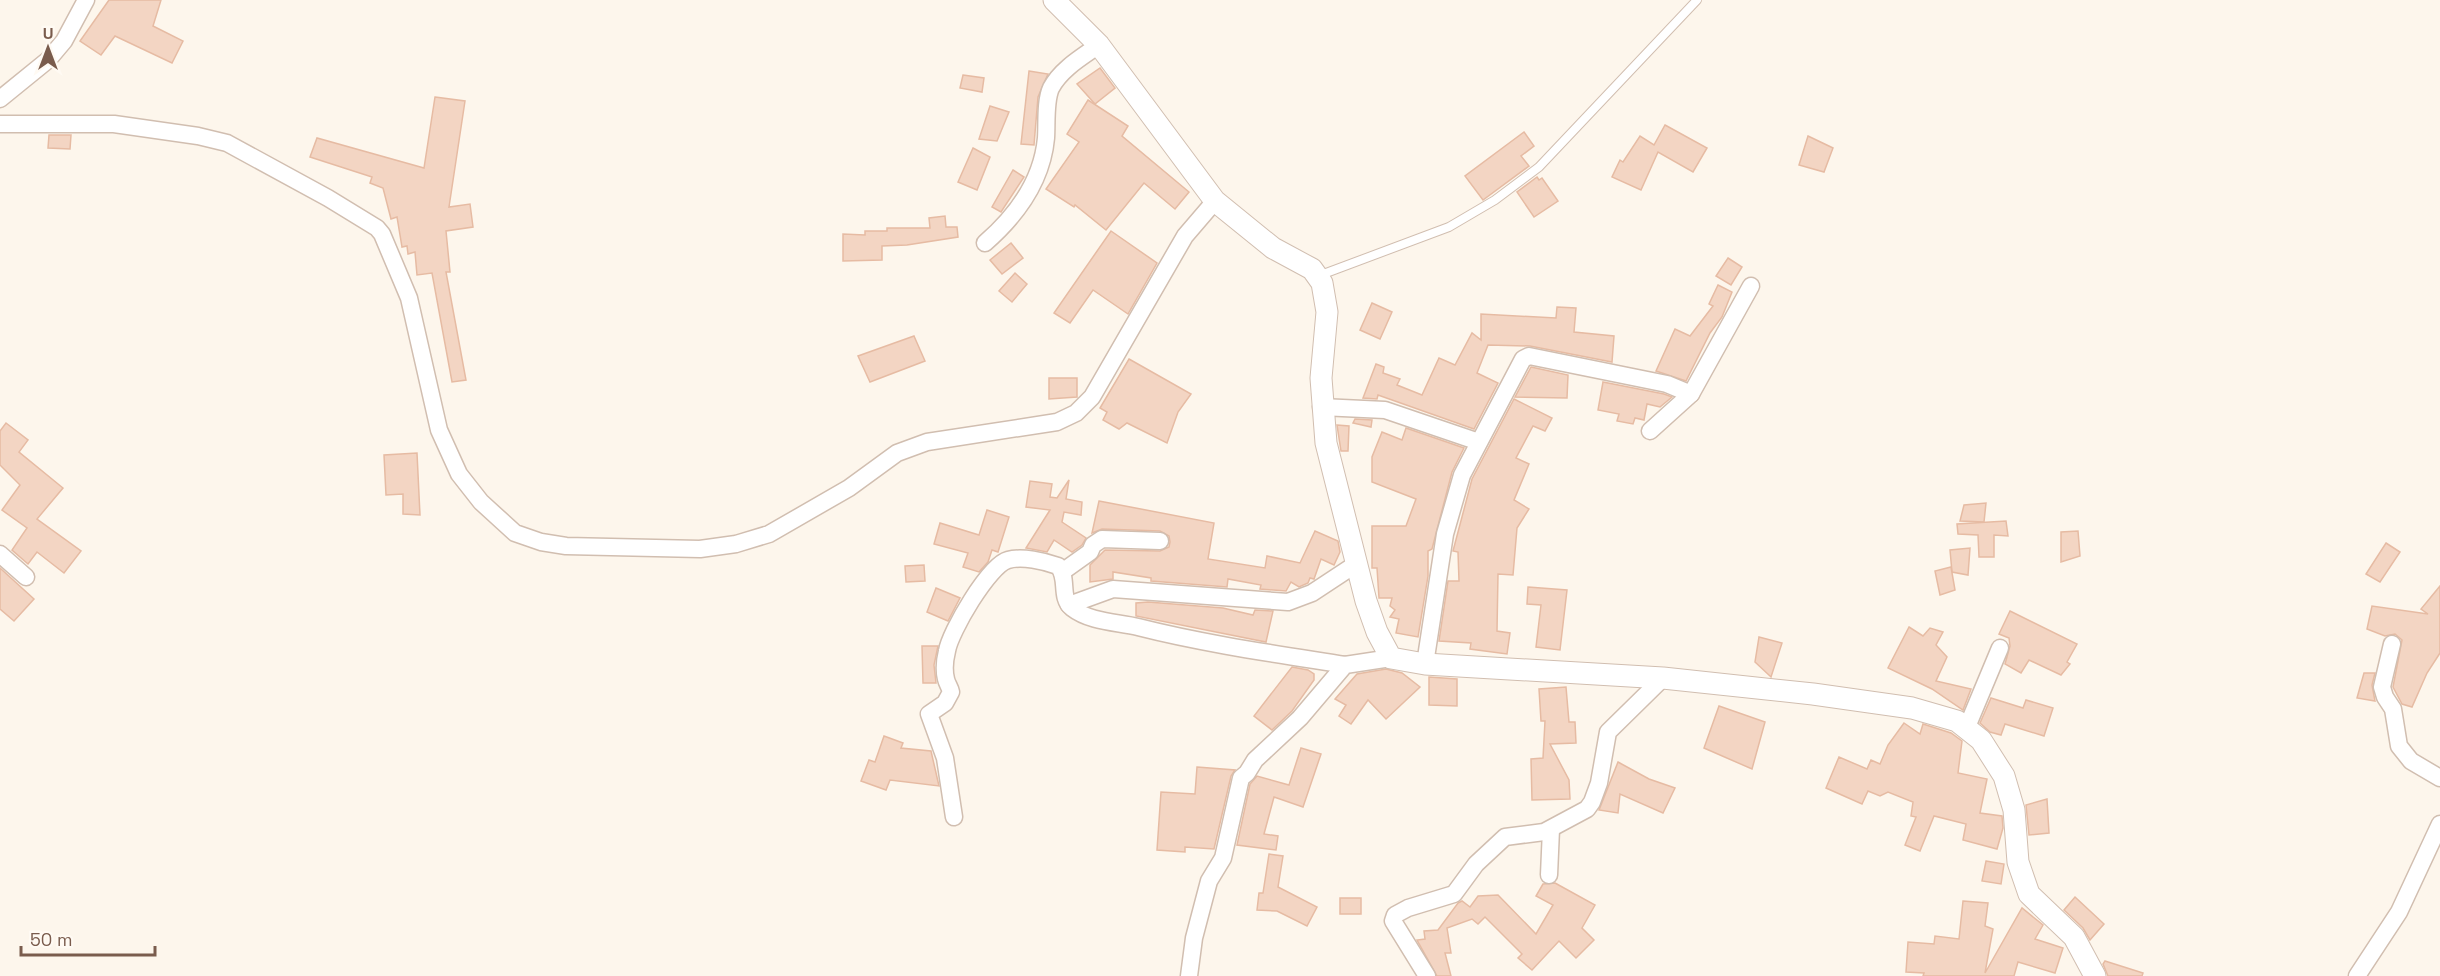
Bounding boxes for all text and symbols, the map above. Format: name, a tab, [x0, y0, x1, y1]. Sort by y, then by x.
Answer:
north arrow	[18, 18, 78, 78]
text: U	[43, 23, 53, 44]
scale bar	[21, 919, 154, 957]
text: 50 m	[30, 928, 72, 951]

